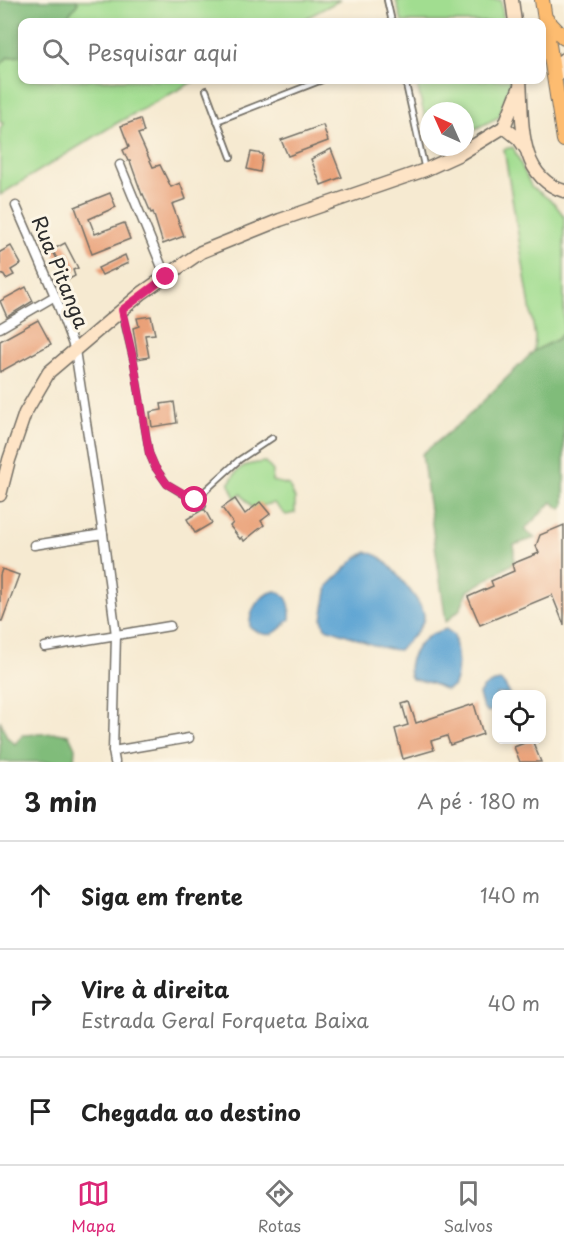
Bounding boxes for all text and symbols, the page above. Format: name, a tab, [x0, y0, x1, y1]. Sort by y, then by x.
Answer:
search box	[18, 18, 546, 84]
icon: search	[39, 35, 72, 68]
text: Pesquisar aqui	[87, 35, 238, 68]
north arrow	[420, 102, 474, 156]
street label: Rua Pitanga	[25, 211, 97, 333]
route end	[152, 263, 178, 289]
route start	[181, 486, 207, 512]
map controls	[492, 690, 546, 744]
button: locate	[492, 690, 546, 744]
text: 3 min	[24, 782, 97, 821]
text: A pé · 180 m	[417, 786, 540, 816]
icon: ahead	[24, 879, 57, 912]
text: Siga em frente	[81, 879, 243, 912]
text: 140 m	[480, 880, 540, 910]
text: Vire à direita	[81, 972, 229, 1005]
icon: right	[24, 987, 57, 1020]
text: 40 m	[488, 988, 540, 1018]
text: Estrada Geral Forqueta Baixa	[81, 1005, 369, 1035]
icon: arrive	[24, 1095, 57, 1128]
text: Chegada ao destino	[81, 1095, 301, 1128]
tab: Mapa	[71, 1177, 115, 1237]
tab: Rotas	[258, 1177, 301, 1237]
tab: Salvos	[443, 1177, 493, 1237]

